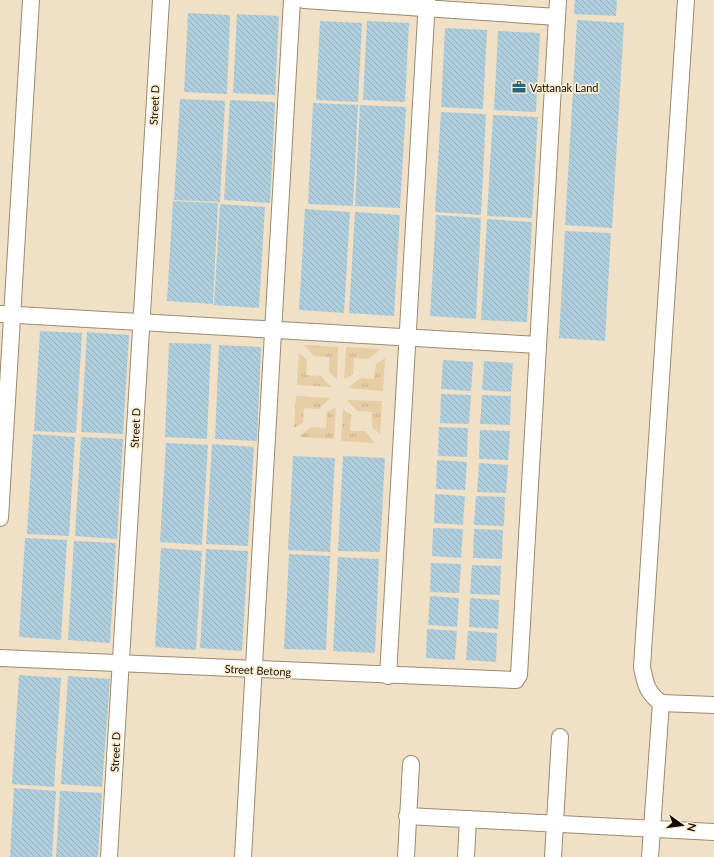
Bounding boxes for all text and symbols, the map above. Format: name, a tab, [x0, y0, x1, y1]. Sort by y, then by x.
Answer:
office icon: Vattanak Land	[511, 79, 527, 95]
place label: Vattanak Land	[530, 81, 598, 94]
street label: Street D	[146, 85, 162, 125]
street label: Street D	[127, 408, 143, 448]
street label: Street Betong	[224, 662, 292, 678]
street label: Street D	[107, 732, 123, 772]
north arrow	[662, 805, 702, 845]
text: N	[685, 822, 700, 833]

